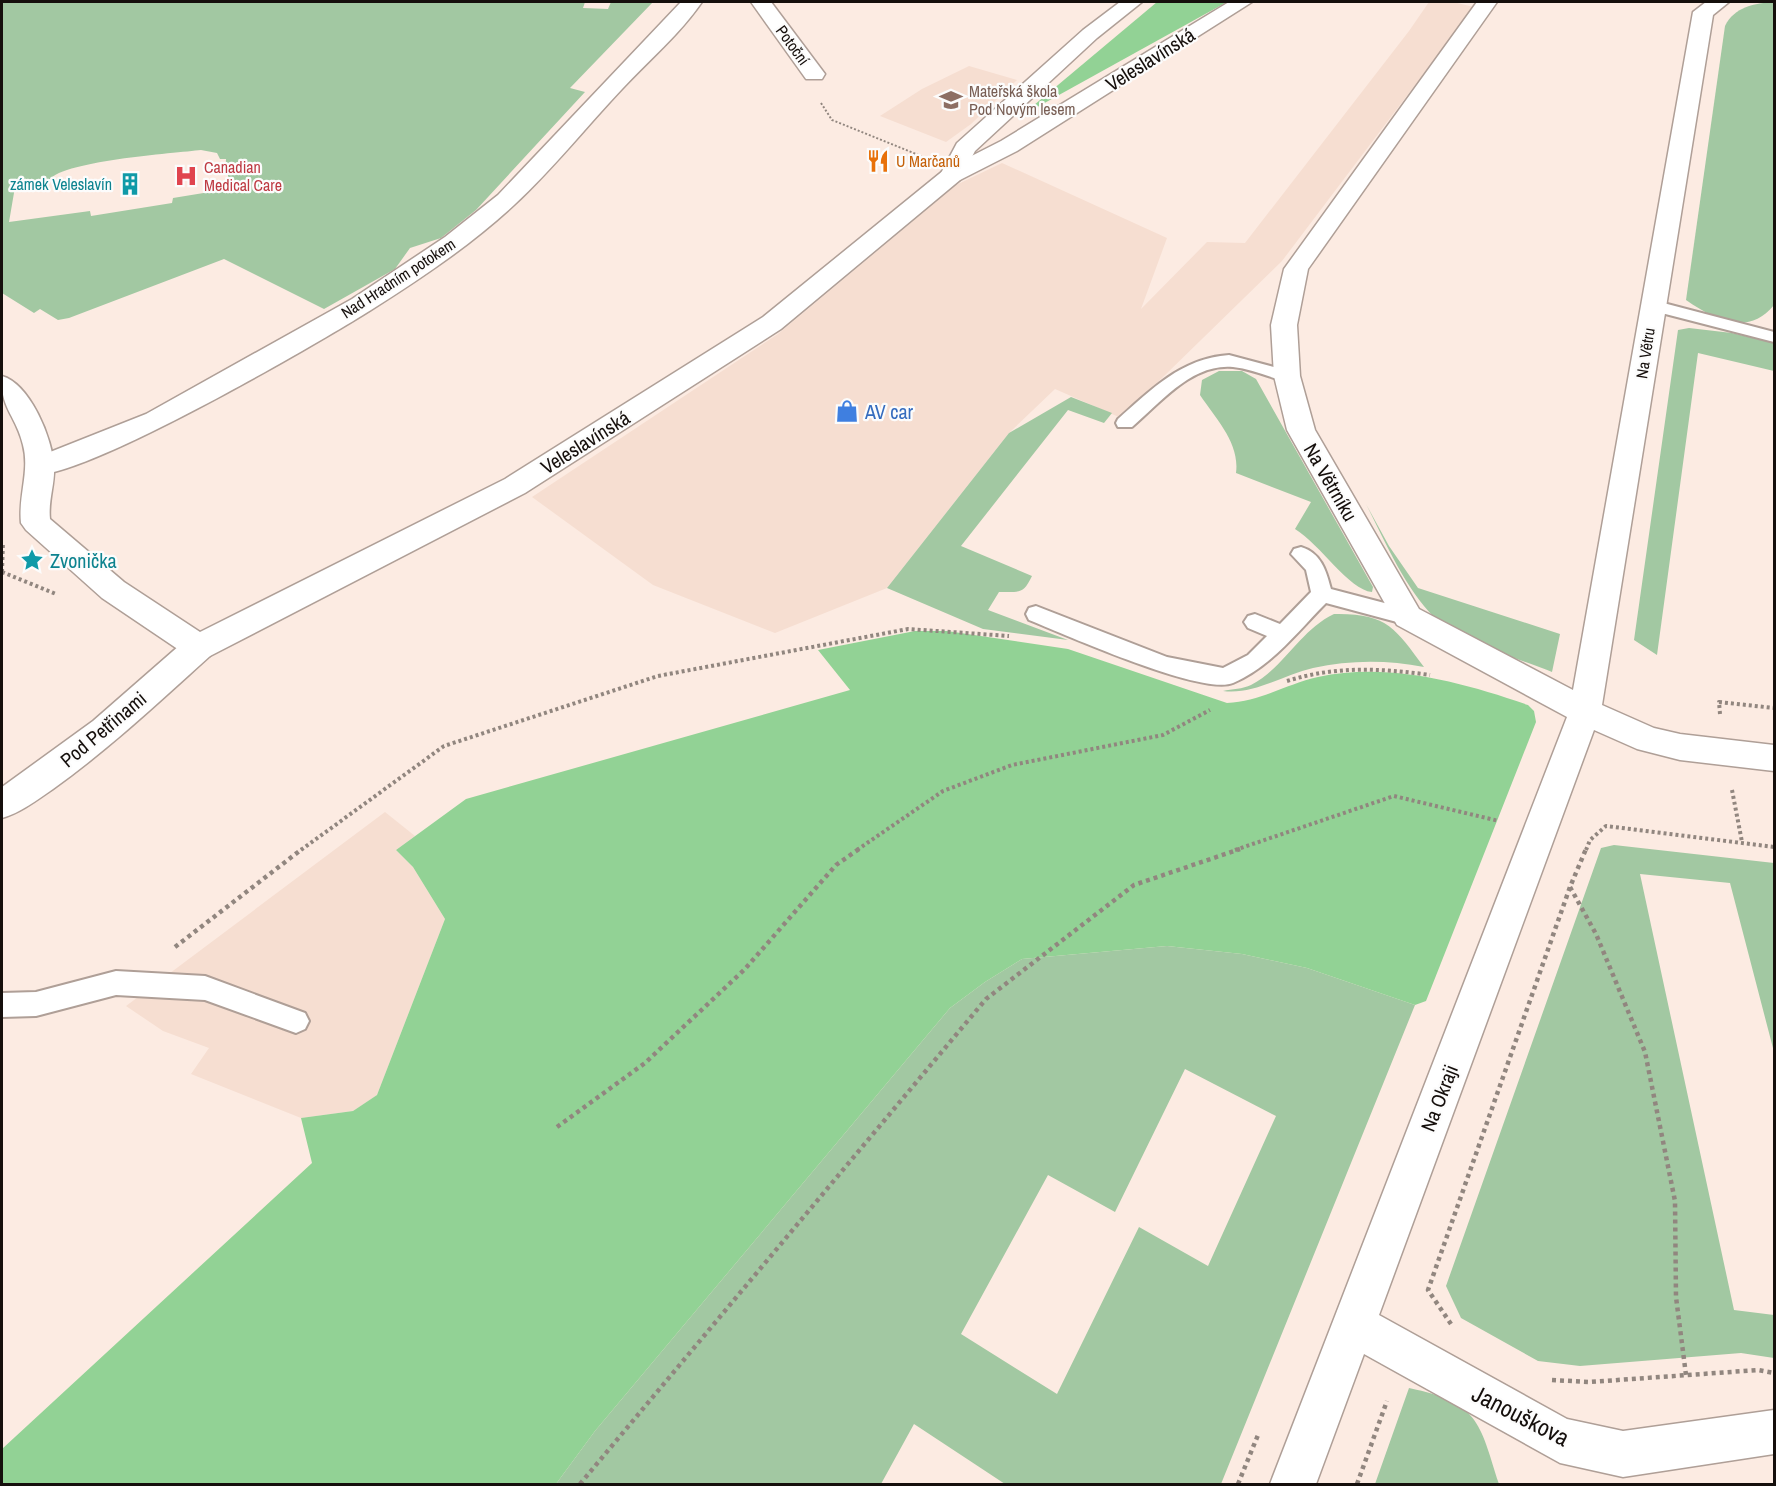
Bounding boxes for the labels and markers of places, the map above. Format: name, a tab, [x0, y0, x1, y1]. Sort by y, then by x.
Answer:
place label: Mateřská škola Pod Novým lesem	[969, 80, 1075, 120]
school or university icon: Mateřská škola Pod Novým lesem	[938, 87, 964, 113]
restaurant icon: U Marčanů	[865, 148, 891, 174]
place label: U Marčanů	[896, 150, 960, 172]
place label: Canadian Medical Care	[204, 156, 282, 196]
hospital icon: Canadian Medical Care	[173, 163, 199, 189]
building icon: zámek Veleslavín	[117, 171, 143, 197]
place label: zámek Veleslavín	[10, 173, 112, 195]
shop icon: AV car	[834, 398, 860, 424]
place label: AV car	[864, 398, 914, 425]
place icon: Zvonička	[19, 547, 45, 573]
place label: Zvonička	[50, 547, 117, 574]

